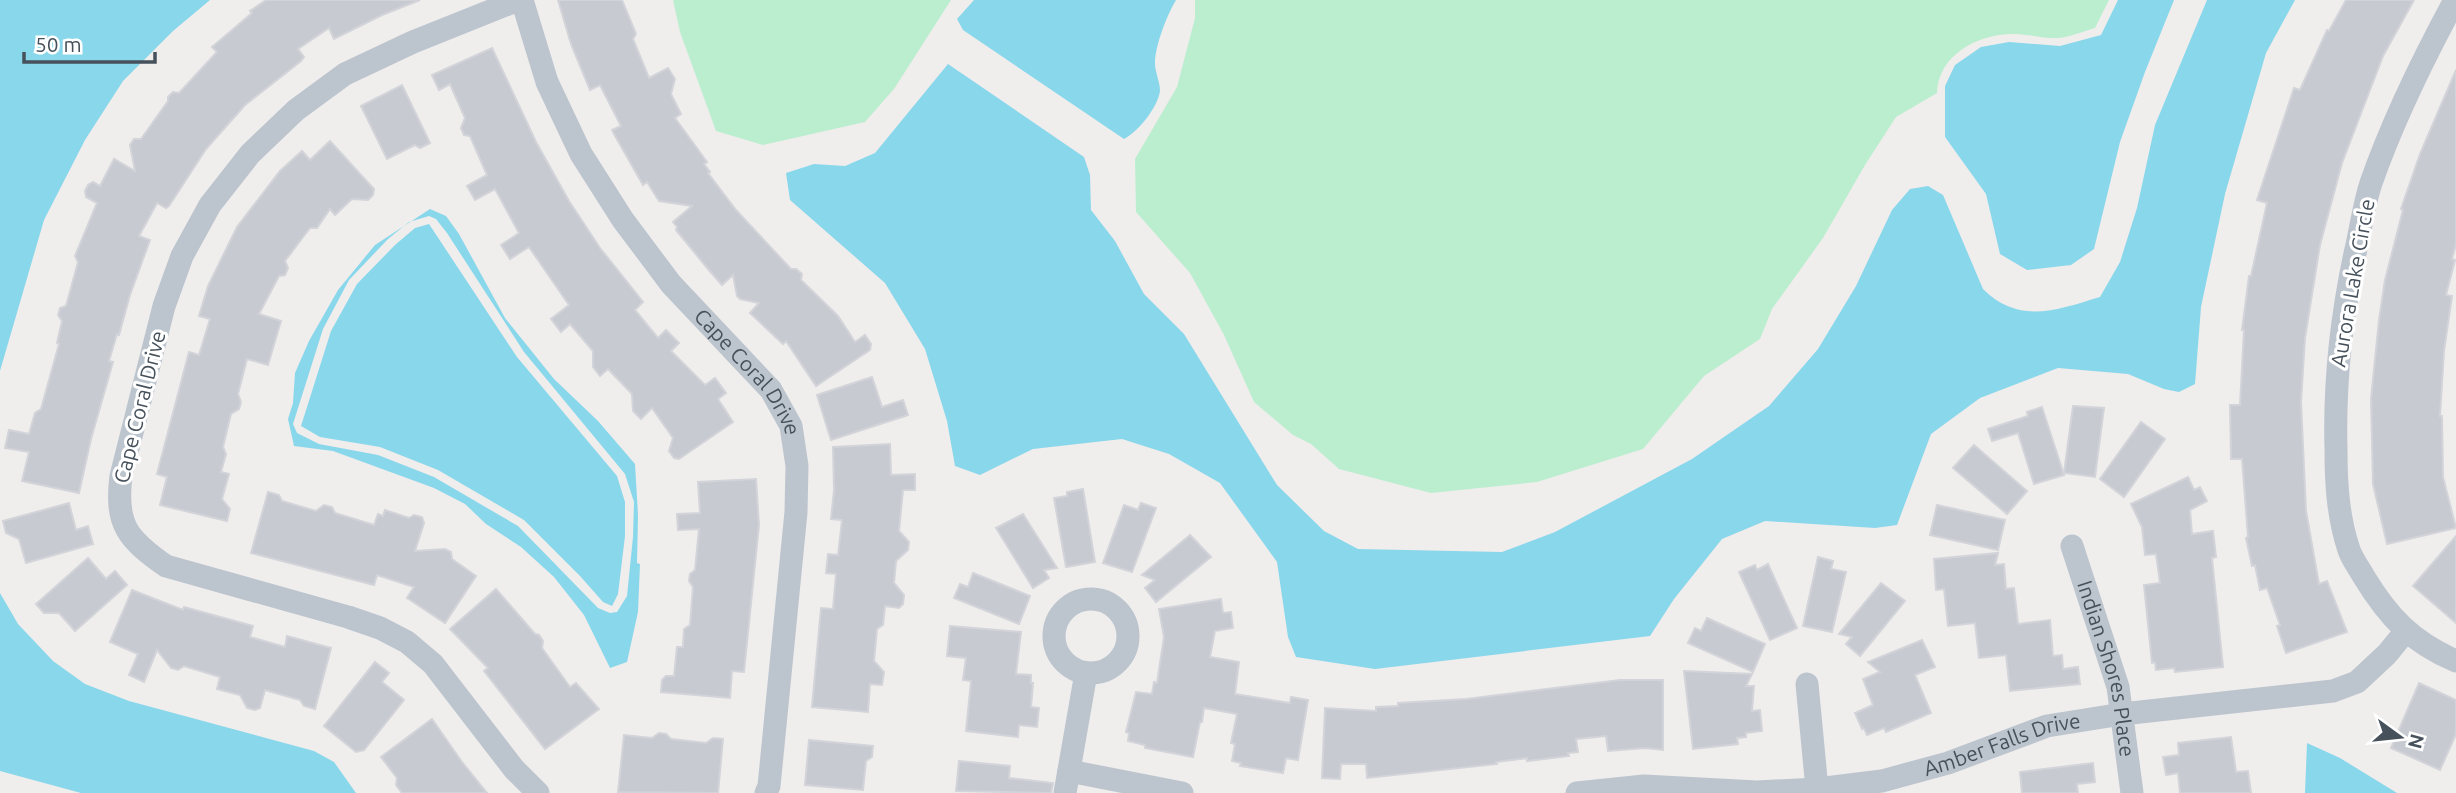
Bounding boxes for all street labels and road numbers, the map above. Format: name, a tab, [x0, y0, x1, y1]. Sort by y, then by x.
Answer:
street label: Aurora Lake Circle	[2325, 197, 2379, 369]
street label: Cape Coral Drive	[690, 304, 805, 436]
street label: Cape Coral Drive	[108, 328, 170, 485]
street label: Indian Shores Place	[2073, 577, 2140, 758]
street label: Amber Falls Drive	[1921, 708, 2082, 780]

